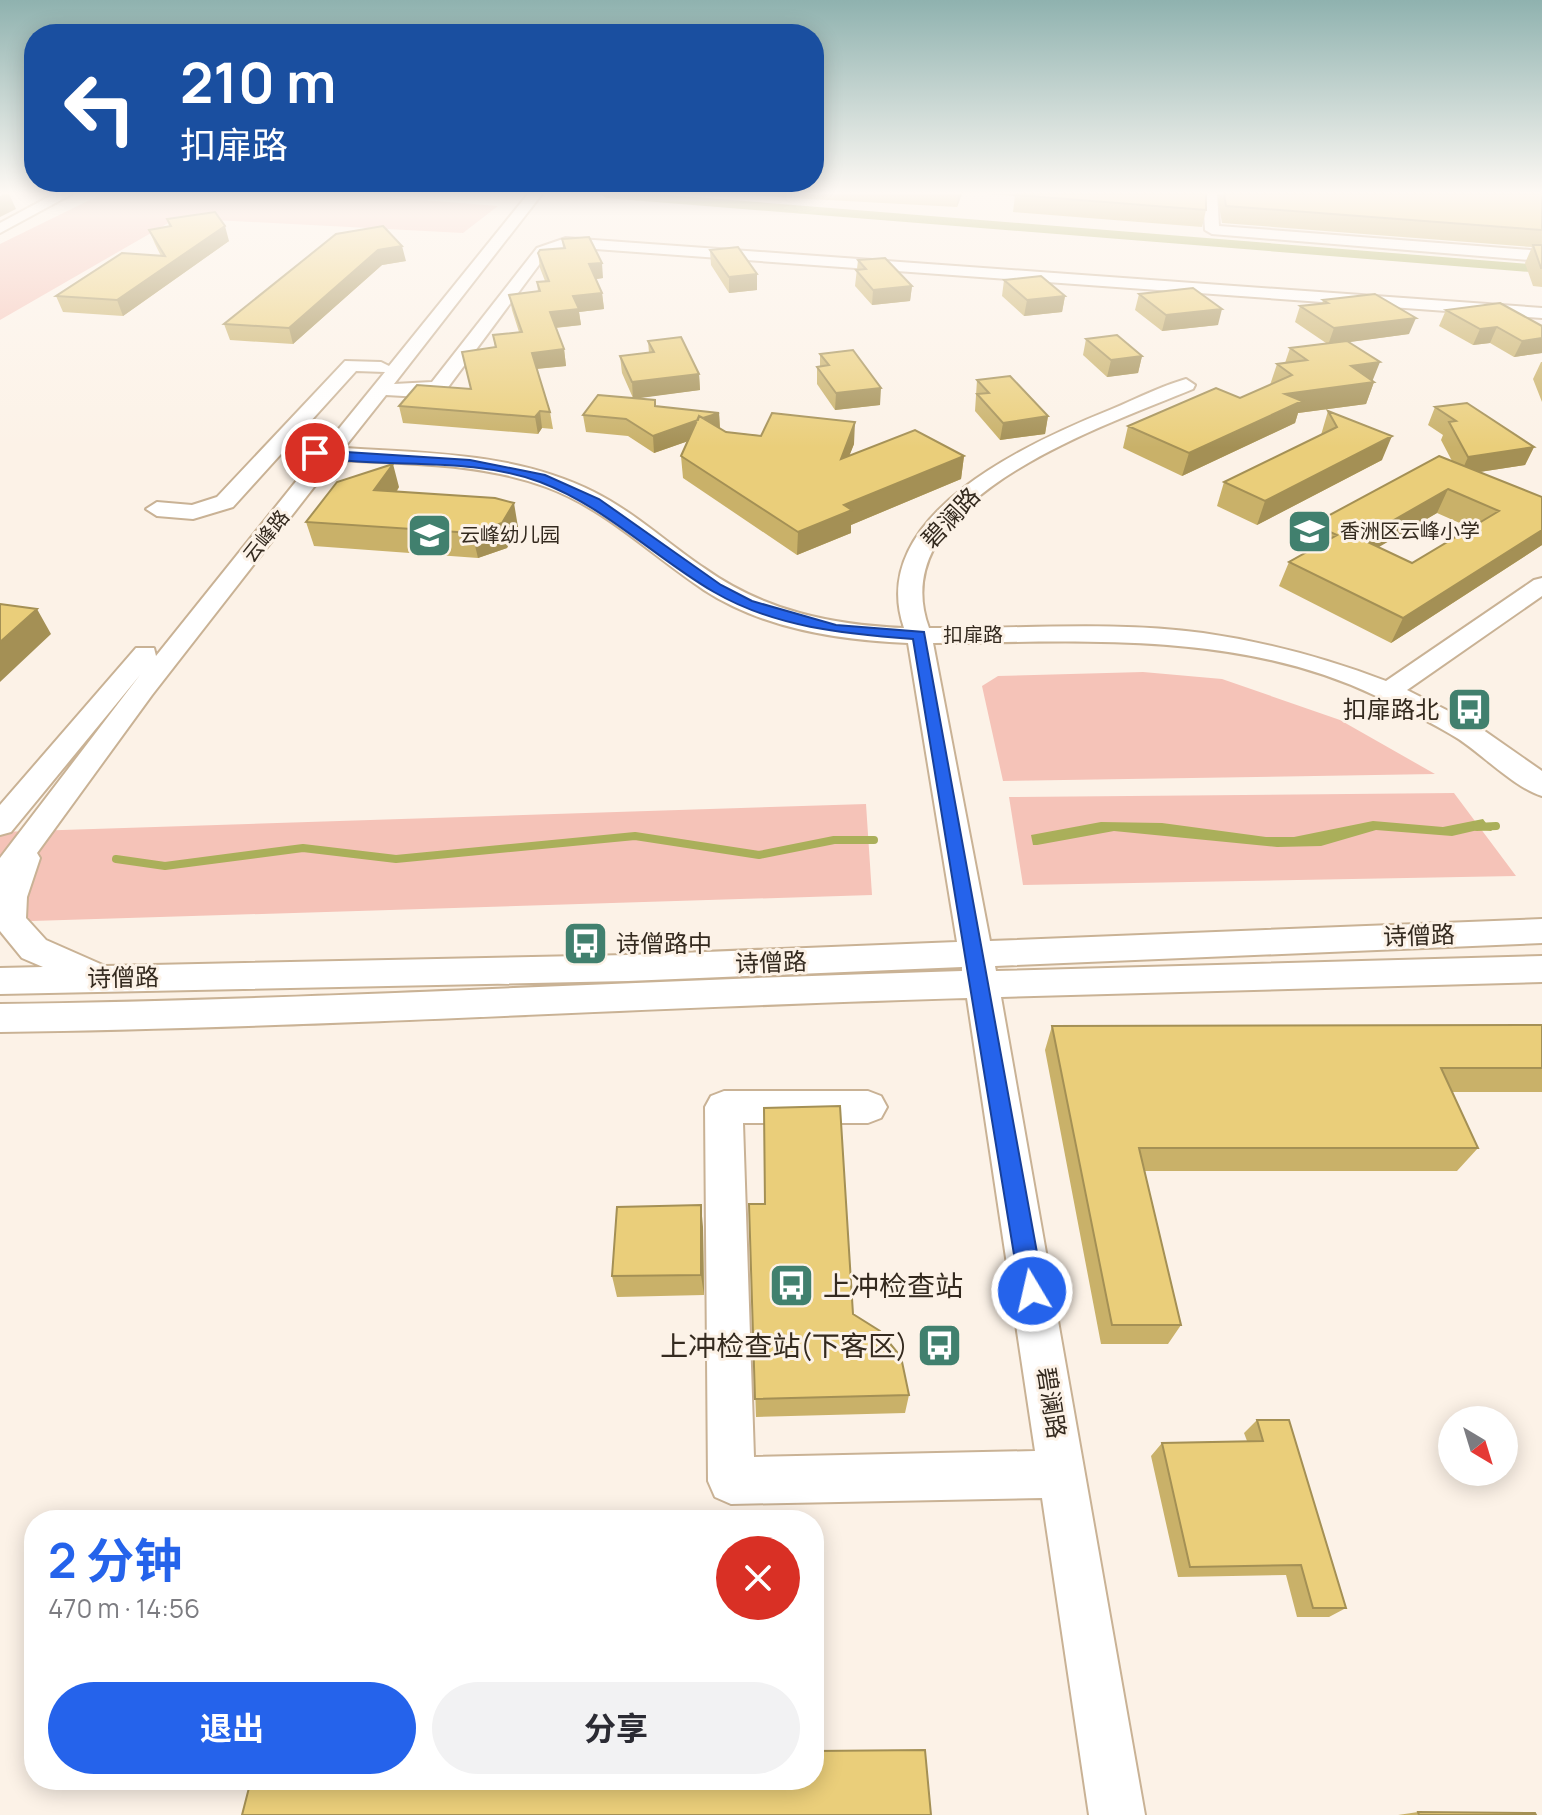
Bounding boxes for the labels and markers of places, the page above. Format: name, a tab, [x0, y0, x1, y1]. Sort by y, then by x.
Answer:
pin	[281, 419, 349, 487]
school or university icon: 香洲区云峰小学	[1285, 507, 1333, 555]
school or university icon: 云峰幼儿园	[405, 511, 453, 559]
place label: 香洲区云峰小学	[1340, 517, 1480, 544]
place label: 云峰幼儿园	[460, 521, 560, 548]
bus stop icon: 扣扉路北	[1446, 686, 1494, 734]
place label: 扣扉路北	[1343, 692, 1439, 725]
bus stop icon: 诗僧路中	[561, 920, 609, 968]
place label: 诗僧路中	[616, 926, 712, 959]
bus stop icon: 上冲检查站	[768, 1262, 816, 1310]
place label: 上冲检查站	[823, 1266, 963, 1304]
bus stop icon: 上冲检查站(下客区)	[915, 1322, 963, 1370]
place label: 上冲检查站(下客区)	[660, 1326, 908, 1364]

